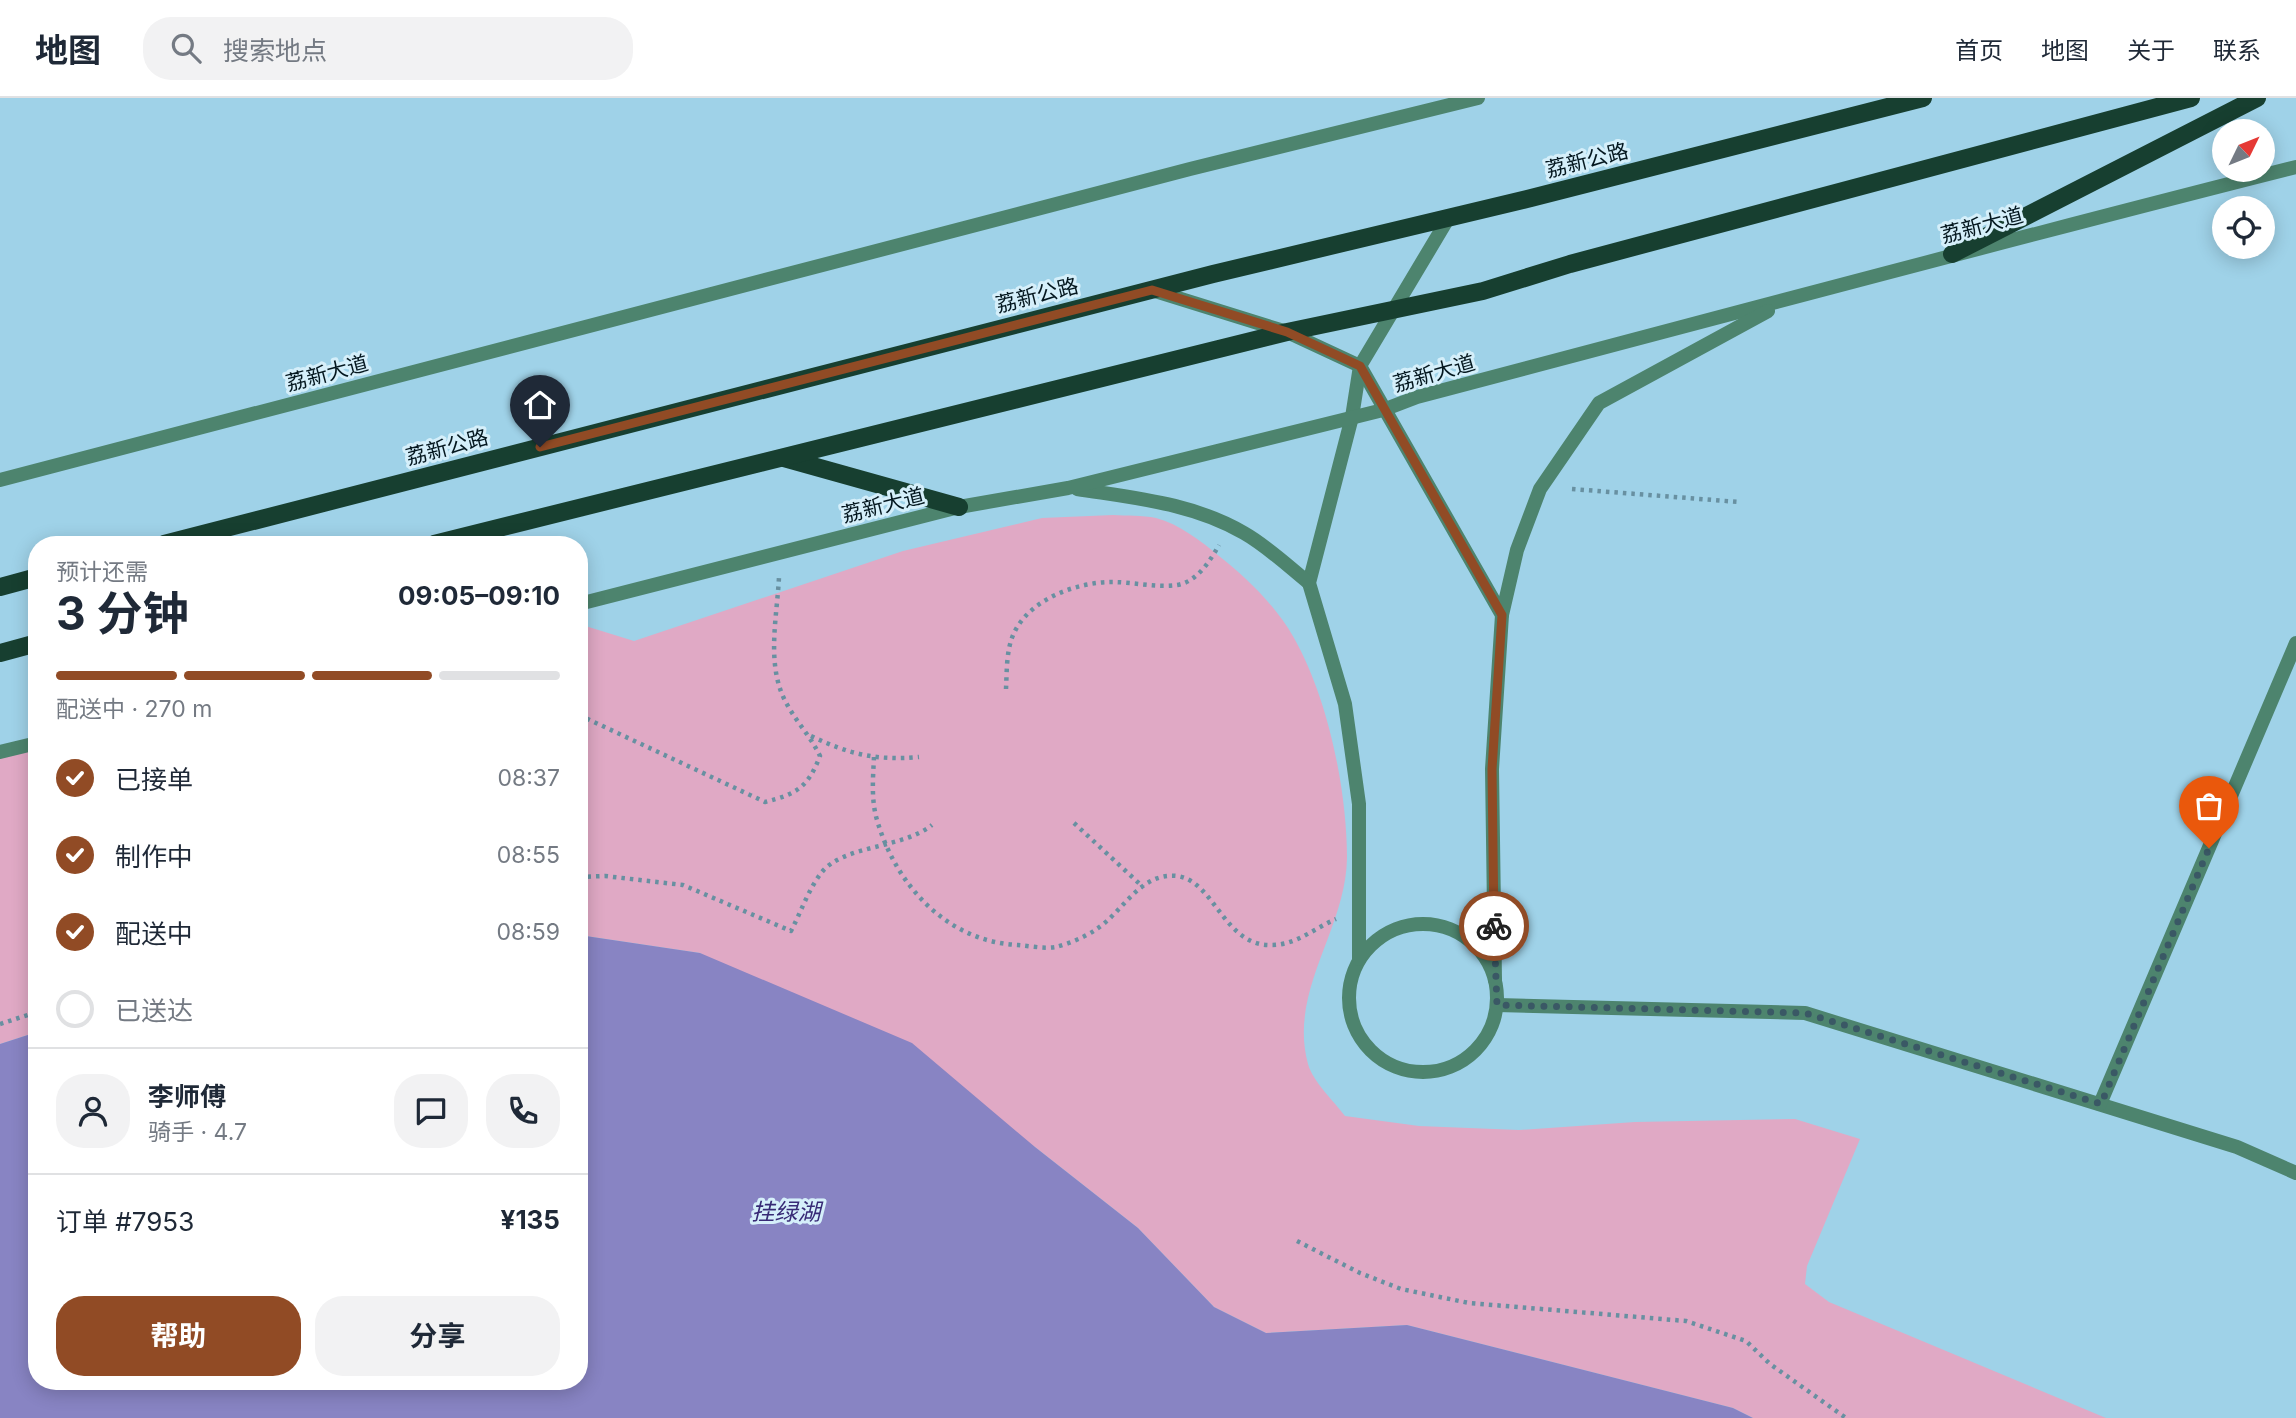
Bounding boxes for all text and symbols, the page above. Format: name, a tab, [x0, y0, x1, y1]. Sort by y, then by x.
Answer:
search box	[143, 17, 633, 80]
icon: search	[167, 29, 205, 67]
text: 地图	[35, 30, 101, 70]
text: 搜索地点	[223, 35, 327, 66]
text: 首页	[1955, 36, 2003, 65]
text: 地图	[2041, 36, 2089, 65]
text: 关于	[2127, 36, 2175, 65]
text: 联系	[2213, 36, 2261, 65]
north arrow	[2212, 119, 2275, 182]
map controls	[2212, 119, 2275, 259]
street label: 荔新公路	[1543, 138, 1631, 182]
button: locate	[2212, 196, 2275, 259]
street label: 荔新大道	[1938, 202, 2026, 248]
street label: 荔新公路	[993, 273, 1081, 317]
street label: 荔新大道	[1390, 349, 1478, 397]
street label: 荔新大道	[283, 350, 371, 396]
pin	[510, 375, 570, 447]
icon: home	[521, 386, 559, 424]
street label: 荔新公路	[403, 424, 491, 470]
street label: 荔新大道	[839, 483, 927, 527]
text: 预计还需	[56, 558, 148, 586]
text: 09:05–09:10	[398, 580, 560, 611]
text: 3 分钟	[56, 585, 189, 641]
text: 配送中 · 270 m	[56, 695, 212, 723]
icon: check	[56, 759, 94, 797]
text: 已接单	[115, 764, 193, 795]
text: 08:37	[497, 764, 560, 792]
pin	[2179, 776, 2239, 848]
icon: bag	[2190, 787, 2228, 825]
icon: check	[56, 836, 94, 874]
text: 制作中	[115, 841, 193, 872]
text: 08:55	[497, 841, 560, 869]
courier	[1459, 891, 1529, 961]
icon: bike	[1475, 907, 1513, 945]
icon: check	[56, 913, 94, 951]
text: 配送中	[115, 918, 193, 949]
text: 08:59	[496, 918, 560, 946]
text: 已送达	[115, 995, 193, 1026]
button: person	[56, 1074, 130, 1148]
button: chat	[394, 1074, 468, 1148]
button: phone	[486, 1074, 560, 1148]
text: 李师傅	[148, 1081, 226, 1112]
text: 骑手 · 4.7	[148, 1118, 247, 1146]
water label: 挂绿湖	[752, 1198, 824, 1226]
text: ¥135	[501, 1204, 560, 1235]
text: 订单 #7953	[56, 1206, 194, 1237]
button: 帮助	[56, 1296, 301, 1376]
button: 分享	[315, 1296, 560, 1376]

